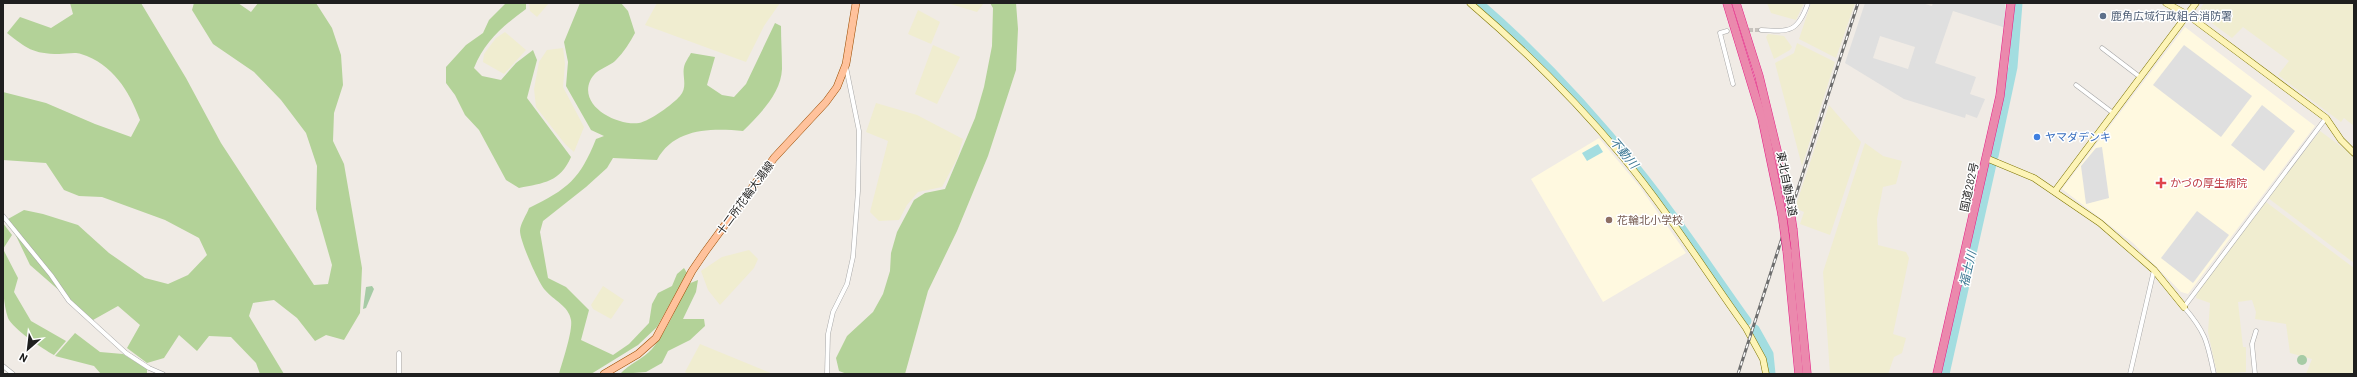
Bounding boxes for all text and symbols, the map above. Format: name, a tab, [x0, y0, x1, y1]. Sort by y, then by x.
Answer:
place label: 鹿角広域行政組合消防署	[2111, 9, 2232, 22]
marker: 鹿角広域行政組合消防署	[2098, 11, 2108, 21]
place label: ヤマダデンキ	[2045, 130, 2111, 143]
marker: ヤマダデンキ	[2032, 132, 2042, 142]
water label: 不動川	[1608, 134, 1643, 172]
street label: 東北自動車道	[1775, 150, 1800, 218]
street label: 十二所花輪大湯線	[713, 158, 776, 237]
street label: 国道282号	[1957, 161, 1980, 213]
place label: かづの厚生病院	[2170, 176, 2247, 189]
marker: かづの厚生病院	[2155, 177, 2167, 189]
place label: 花輪北小学校	[1617, 213, 1683, 226]
marker: 花輪北小学校	[1604, 215, 1614, 225]
water label: 福士川	[1956, 248, 1978, 288]
north arrow	[8, 329, 48, 369]
text: N	[17, 351, 29, 366]

